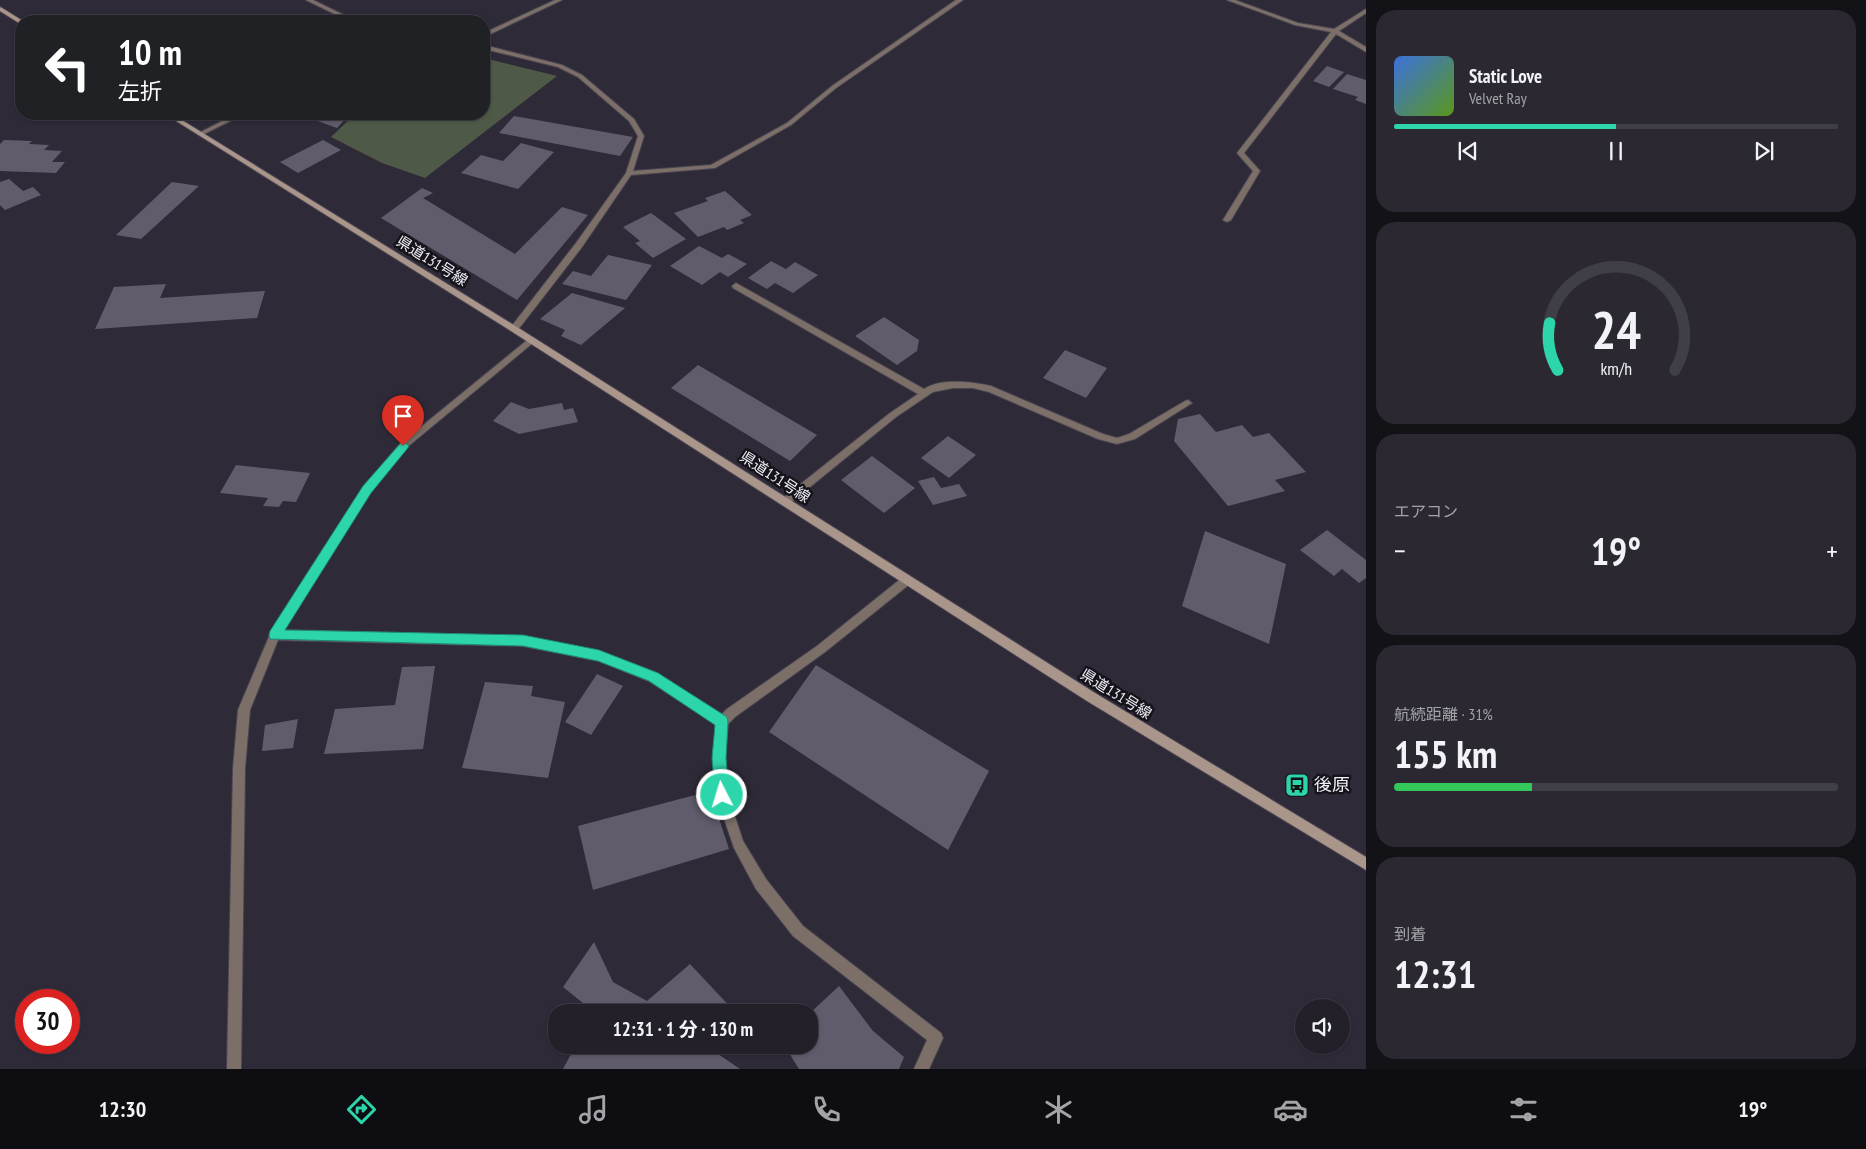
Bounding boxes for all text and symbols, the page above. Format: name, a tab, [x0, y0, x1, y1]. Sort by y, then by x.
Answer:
text: 10 m	[118, 29, 182, 75]
icon: left	[35, 35, 100, 100]
text: Static Love	[1469, 64, 1542, 88]
text: 左折	[118, 77, 162, 105]
text: Velvet Ray	[1469, 88, 1527, 108]
icon: previous	[1454, 137, 1482, 165]
icon: pause	[1602, 137, 1630, 165]
icon: next	[1750, 137, 1778, 165]
street label: 県道131号線	[393, 231, 471, 290]
text: 24	[1591, 296, 1641, 363]
text: km/h	[1600, 357, 1632, 380]
pin	[382, 395, 424, 446]
icon: arrive	[389, 402, 417, 430]
street label: 県道131号線	[736, 447, 814, 506]
text: エアコン	[1394, 501, 1458, 521]
text: 19°	[1591, 526, 1641, 575]
text: −	[1394, 532, 1406, 569]
text: +	[1826, 532, 1838, 569]
street label: 県道131号線	[1077, 664, 1155, 723]
text: 航続距離 · 31%	[1394, 704, 1493, 724]
text: 155 km	[1394, 729, 1497, 778]
position arrow	[695, 768, 747, 820]
bus stop icon: 後原	[1284, 772, 1310, 798]
place label: 後原	[1314, 773, 1350, 796]
text: 到着	[1394, 924, 1426, 944]
text: 12:31	[1394, 949, 1476, 998]
speed limit sign: 30	[15, 989, 80, 1054]
map controls	[1295, 999, 1350, 1054]
button: sound	[1295, 999, 1350, 1054]
text: 12:31 · 1 分 · 130 m	[613, 1017, 753, 1041]
icon: directions	[344, 1092, 379, 1127]
icon: music	[576, 1092, 611, 1127]
icon: phone	[809, 1092, 844, 1127]
icon: climate	[1041, 1092, 1076, 1127]
icon: car	[1273, 1092, 1308, 1127]
icon: filters	[1506, 1092, 1541, 1127]
text: 12:30	[99, 1095, 146, 1123]
text: 19°	[1738, 1095, 1767, 1123]

